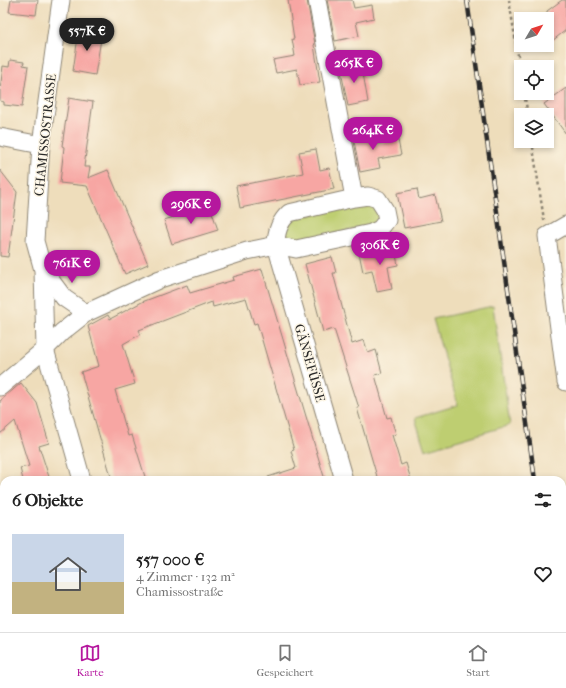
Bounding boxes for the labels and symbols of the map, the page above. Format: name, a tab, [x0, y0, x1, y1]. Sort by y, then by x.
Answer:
north arrow	[514, 12, 554, 52]
pin: 557K €	[54, 18, 120, 52]
pin: 265K €	[321, 50, 387, 84]
street label: CHAMISSOSTRASSE	[31, 73, 59, 197]
pin: 264K €	[340, 117, 406, 151]
pin: 296K €	[158, 191, 224, 225]
pin: 306K €	[347, 232, 413, 266]
pin: 761K €	[39, 250, 105, 284]
street label: GÄNSEFÜSSE	[292, 322, 328, 404]

